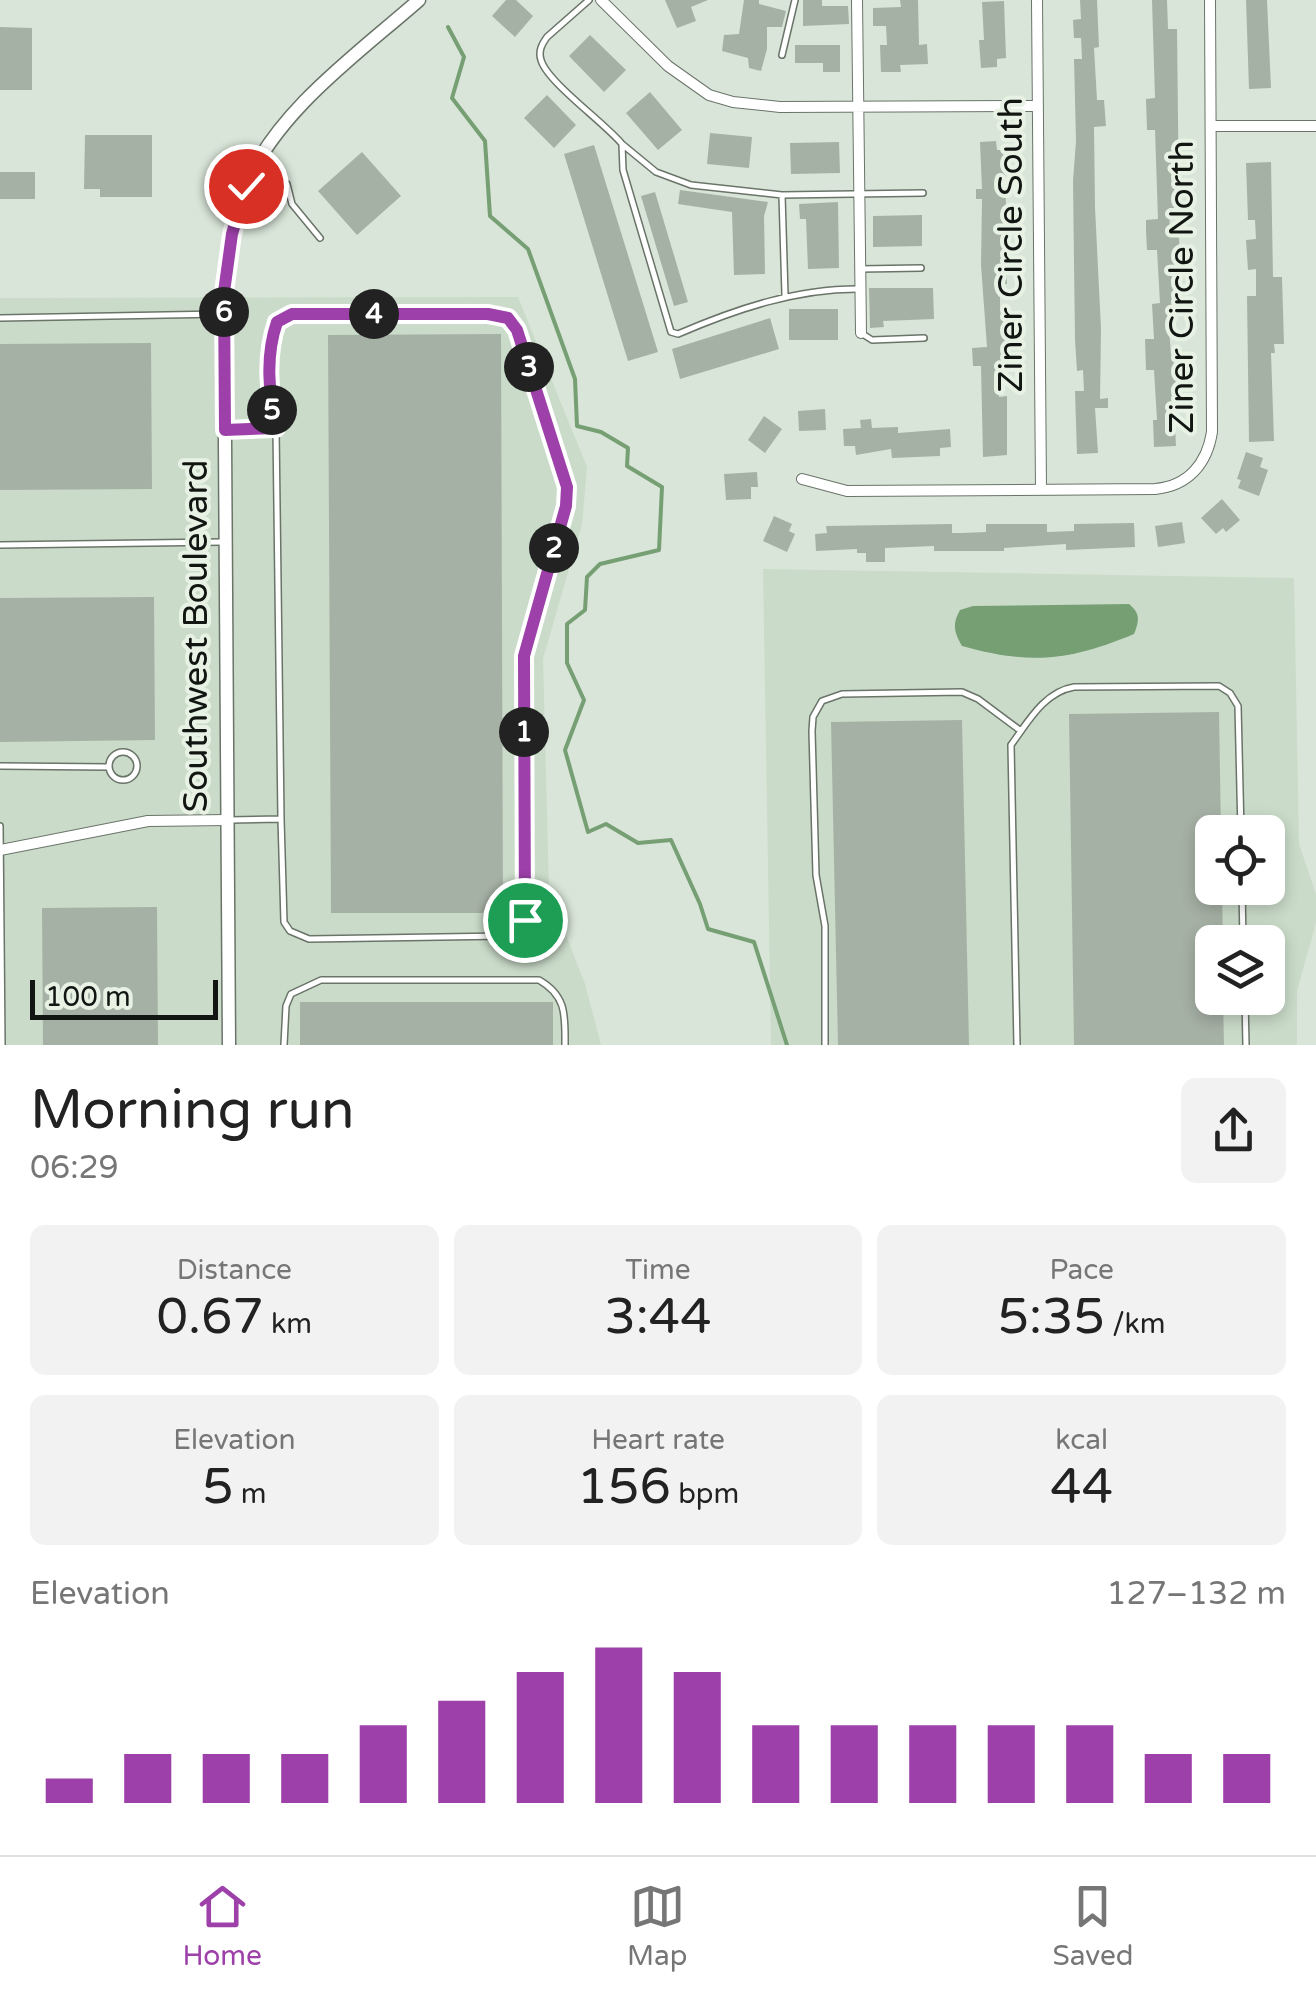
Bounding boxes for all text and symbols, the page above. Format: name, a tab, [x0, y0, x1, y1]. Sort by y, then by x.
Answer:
street label: Ziner Circle South	[990, 97, 1032, 393]
street label: Ziner Circle North	[1161, 140, 1203, 434]
pin	[204, 144, 289, 229]
icon: check	[219, 159, 274, 214]
pin: 6	[199, 287, 249, 337]
pin: 4	[349, 289, 399, 339]
text: 6	[215, 295, 233, 329]
text: 4	[365, 297, 383, 331]
pin: 3	[504, 342, 554, 392]
text: 3	[520, 350, 538, 384]
pin: 5	[247, 385, 297, 435]
text: 5	[263, 393, 281, 427]
street label: Southwest Boulevard	[175, 460, 217, 812]
pin: 2	[529, 523, 579, 573]
text: 2	[545, 531, 563, 565]
pin: 1	[499, 707, 549, 757]
text: 1	[515, 715, 533, 749]
map controls	[1195, 815, 1285, 1015]
button: locate	[1195, 815, 1285, 905]
pin	[483, 878, 568, 963]
icon: arrive	[498, 893, 553, 948]
button: layers	[1195, 925, 1285, 1015]
scale bar	[30, 975, 218, 1020]
text: 100 m	[45, 980, 131, 1014]
text: Morning run	[30, 1078, 355, 1144]
button: share	[1181, 1078, 1286, 1183]
text: 06:29	[30, 1149, 119, 1187]
text: Distance	[177, 1253, 292, 1287]
text: Time	[625, 1253, 691, 1287]
text: Pace	[1049, 1253, 1114, 1287]
text: 0.67	[157, 1287, 264, 1347]
text: 3:44	[604, 1287, 712, 1347]
text: 5:35	[998, 1287, 1105, 1347]
text: km	[264, 1307, 312, 1341]
text: /km	[1105, 1307, 1166, 1341]
text: Elevation	[173, 1423, 296, 1457]
text: Heart rate	[591, 1423, 725, 1457]
text: kcal	[1055, 1423, 1108, 1457]
text: 5	[202, 1457, 234, 1517]
text: 156	[577, 1457, 671, 1517]
text: 44	[1050, 1457, 1113, 1517]
text: m	[234, 1477, 267, 1511]
text: bpm	[671, 1477, 739, 1511]
text: Elevation	[30, 1575, 170, 1613]
text: 127–132 m	[1106, 1575, 1286, 1613]
tab: Home	[183, 1879, 262, 1973]
tab: Map	[627, 1879, 687, 1973]
tab: Saved	[1053, 1879, 1133, 1973]

